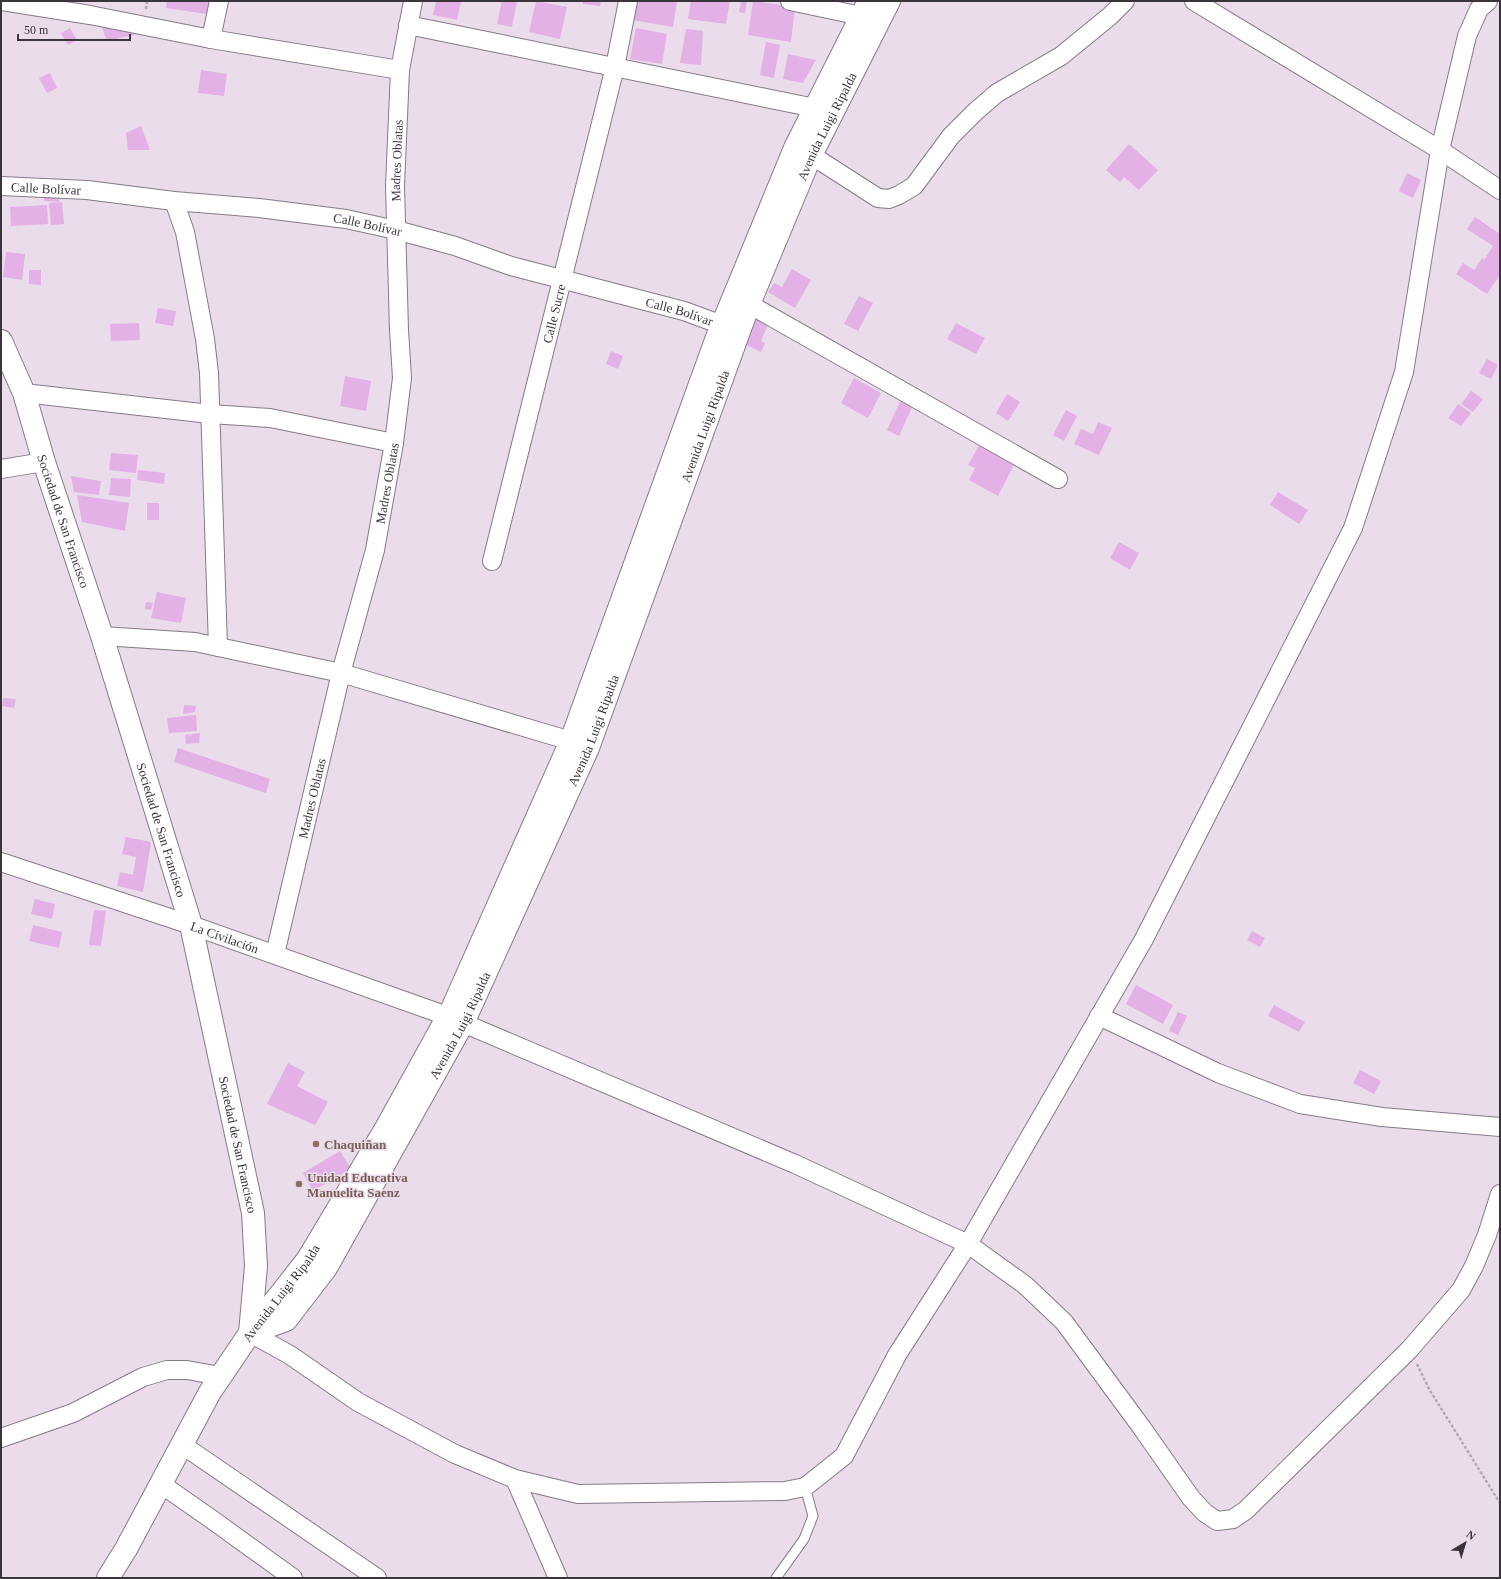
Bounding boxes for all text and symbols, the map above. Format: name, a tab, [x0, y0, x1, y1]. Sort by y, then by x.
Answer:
scale bar	[18, 16, 130, 42]
text: 50 m	[24, 23, 49, 37]
street label: Avenida Luigi Ripalda	[794, 70, 860, 183]
street label: Madres Oblatas	[388, 119, 406, 202]
street label: Calle Bolívar	[11, 179, 82, 198]
street label: Calle Bolívar	[332, 210, 404, 239]
street label: Calle Sucre	[540, 282, 569, 345]
street label: Calle Bolívar	[644, 294, 716, 329]
street label: Avenida Luigi Ripalda	[678, 368, 732, 485]
street label: Madres Oblatas	[373, 442, 402, 525]
street label: Sociedad de San Francisco	[34, 453, 92, 590]
street label: Avenida Luigi Ripalda	[565, 673, 622, 788]
street label: Madres Oblatas	[295, 757, 329, 840]
street label: Sociedad de San Francisco	[133, 761, 189, 899]
street label: La Civilación	[189, 918, 261, 957]
street label: Avenida Luigi Ripalda	[426, 969, 493, 1082]
street label: Sociedad de San Francisco	[216, 1075, 260, 1215]
place label: Chaquiñan	[324, 1137, 387, 1152]
marker: Chaquiñan	[311, 1139, 321, 1149]
place label: Unidad Educativa Manuelita Saenz	[307, 1170, 408, 1200]
marker: Unidad Educativa Manuelita Saenz	[294, 1179, 304, 1189]
street label: Avenida Luigi Ripalda	[239, 1242, 323, 1345]
north arrow	[1445, 1523, 1485, 1563]
text: N	[1464, 1528, 1478, 1542]

